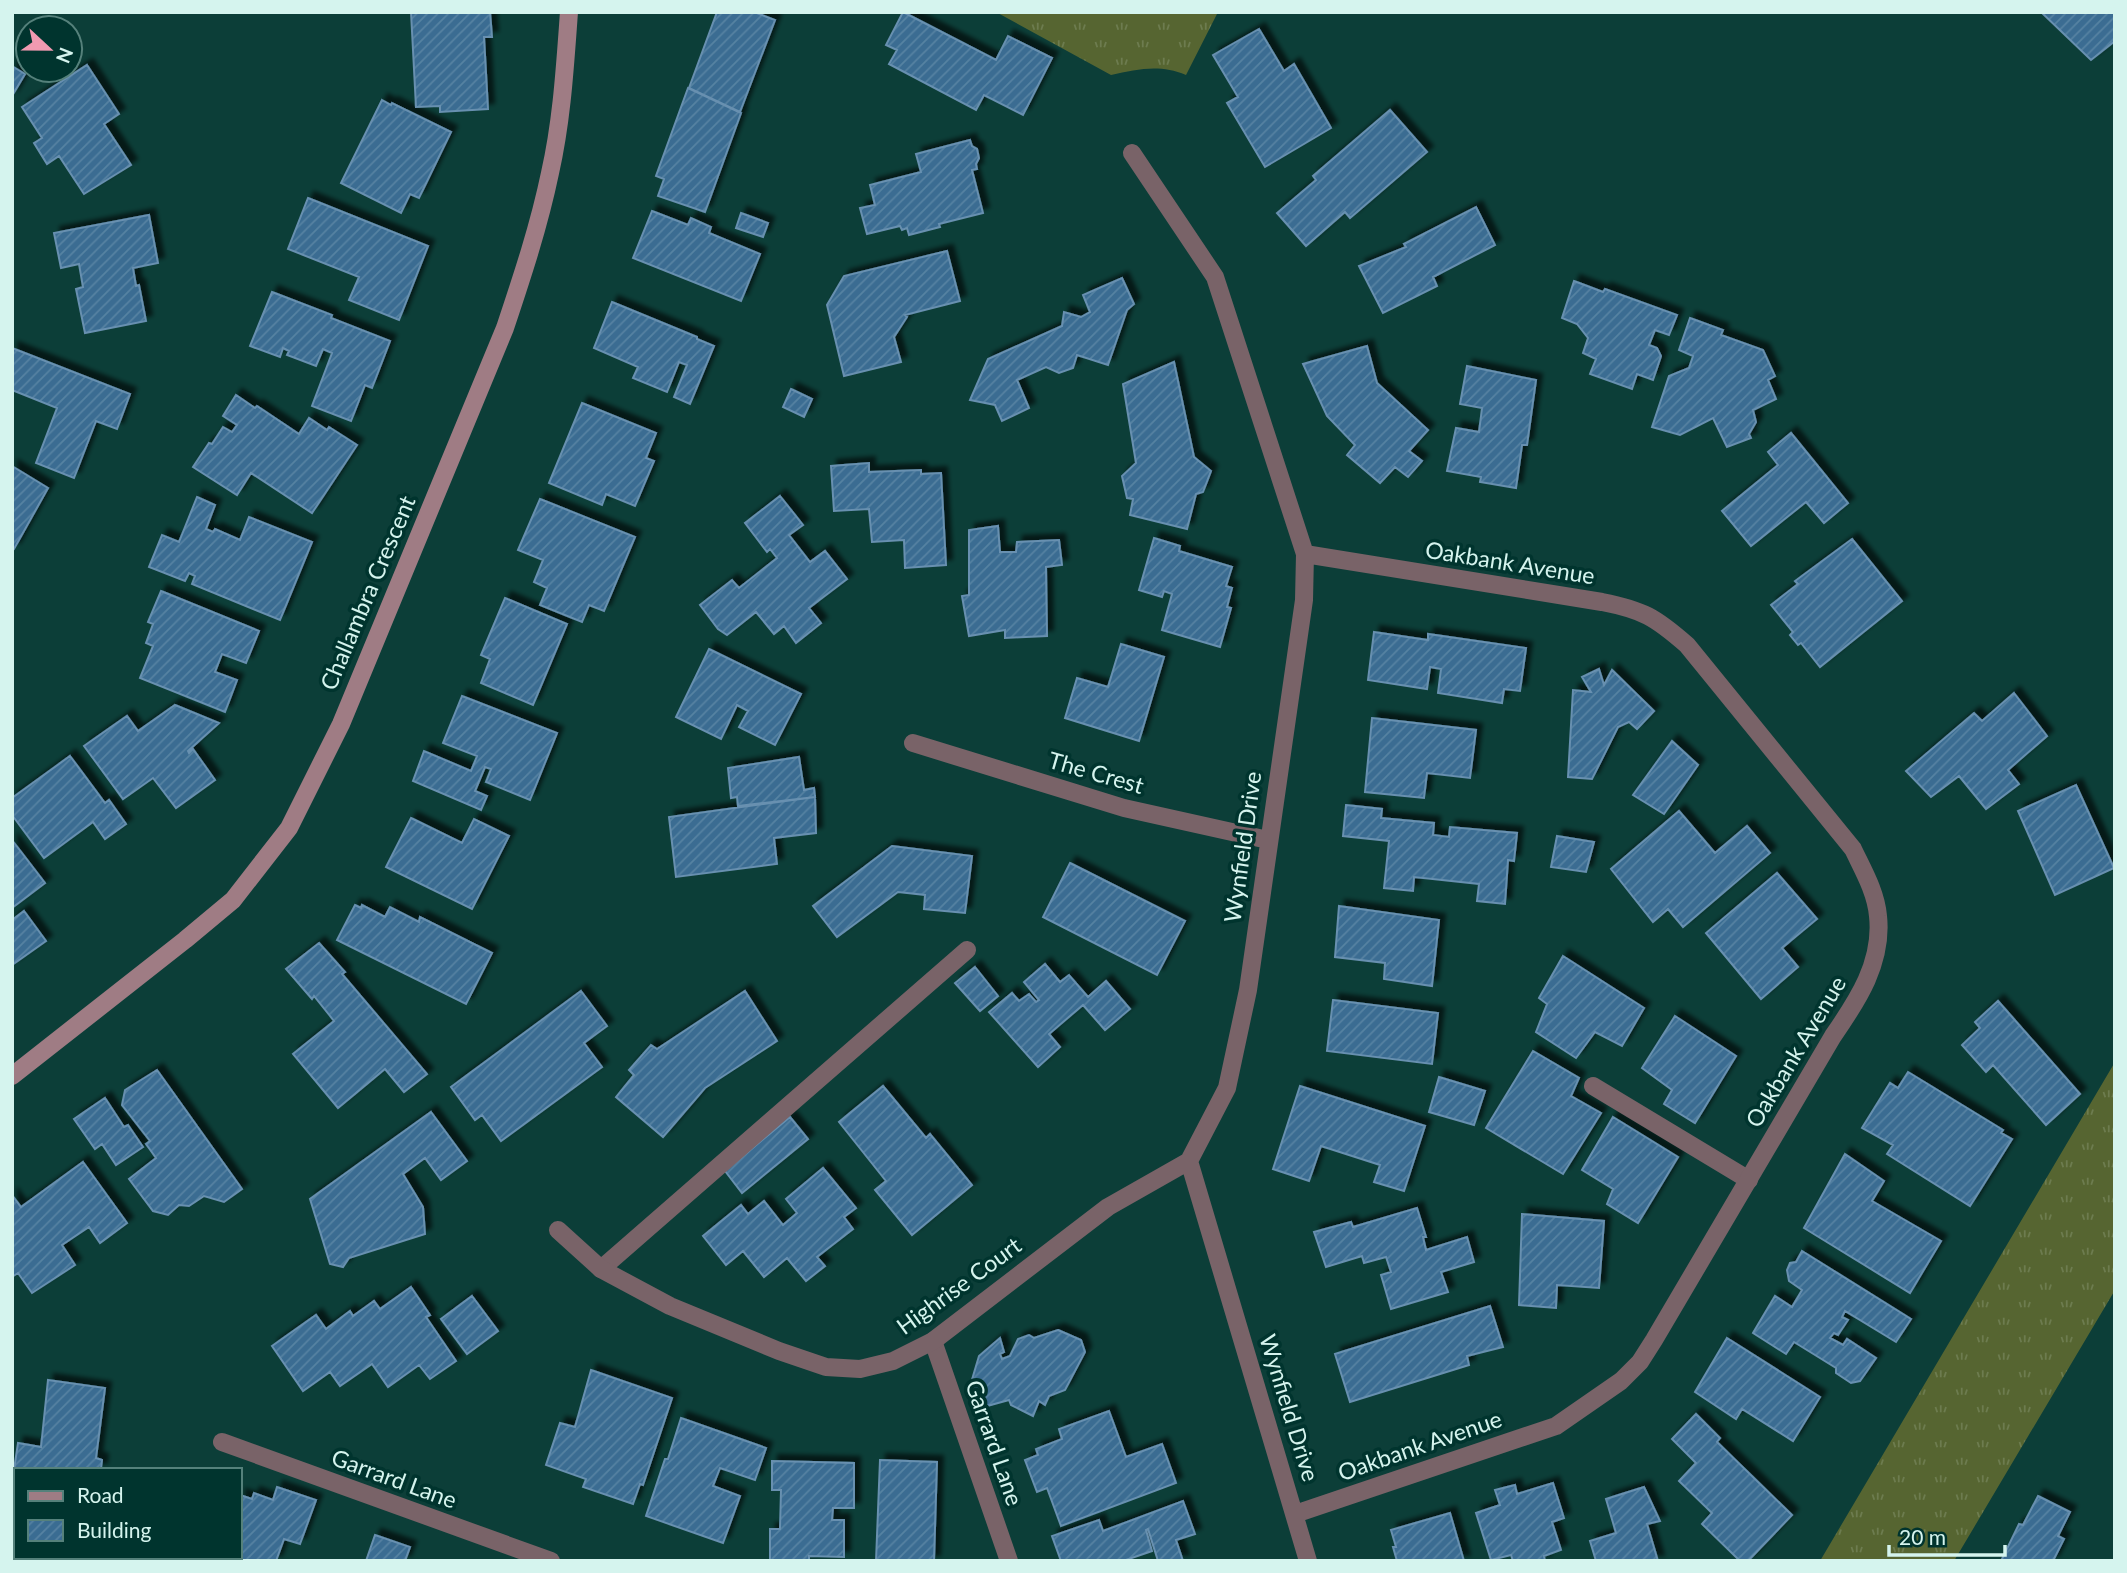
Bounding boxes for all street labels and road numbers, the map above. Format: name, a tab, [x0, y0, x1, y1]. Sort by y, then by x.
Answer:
street label: Challambra Crescent	[313, 491, 421, 694]
street label: Oakbank Avenue	[1423, 535, 1597, 589]
street label: The Crest	[1045, 745, 1148, 799]
street label: Wynfield Drive	[1218, 769, 1266, 924]
street label: Oakbank Avenue	[1739, 971, 1851, 1132]
street label: Highrise Court	[891, 1230, 1027, 1340]
street label: Wynfield Drive	[1254, 1331, 1326, 1485]
street label: Garrard Lane	[960, 1376, 1030, 1509]
street label: Oakbank Avenue	[1334, 1404, 1505, 1486]
street label: Garrard Lane	[328, 1442, 461, 1514]

